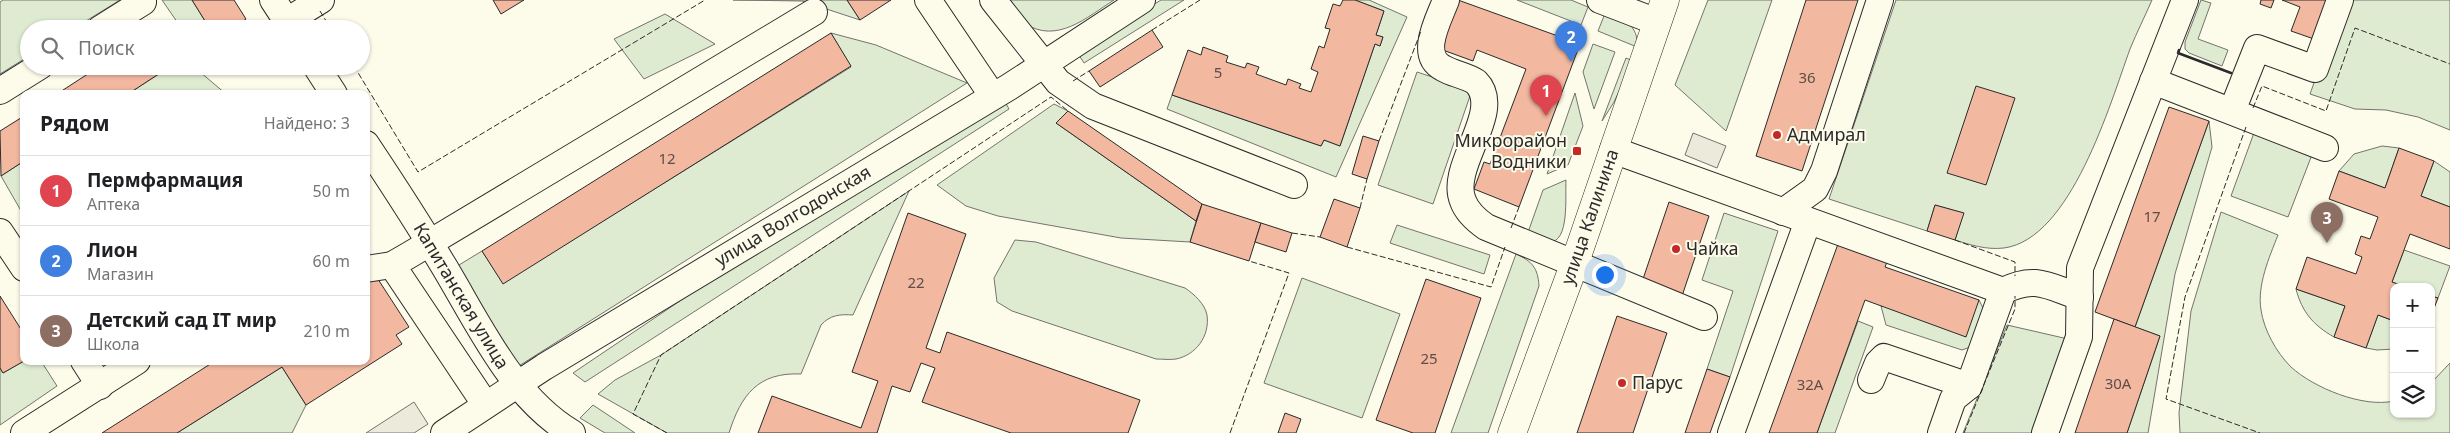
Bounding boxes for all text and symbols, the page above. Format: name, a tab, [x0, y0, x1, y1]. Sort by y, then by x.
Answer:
search box	[20, 20, 370, 75]
pin: 2	[1555, 21, 1587, 62]
icon: search	[38, 34, 66, 62]
text: Поиск	[78, 35, 134, 61]
house number: 5	[1214, 62, 1222, 82]
house number: 36	[1798, 67, 1816, 87]
pin: 1	[1530, 75, 1562, 116]
text: Рядом	[40, 109, 110, 137]
text: Найдено: 3	[264, 112, 350, 134]
place label: Адмирал	[1787, 122, 1866, 146]
place label: Микрорайон Водники	[1454, 128, 1567, 173]
marker: Адмирал	[1771, 129, 1783, 141]
marker: Микрорайон Водники	[1571, 145, 1583, 157]
street label: улица Калинина	[1555, 146, 1623, 288]
house number: 12	[658, 148, 676, 168]
street label: улица Волгодонская	[710, 159, 875, 271]
text: Пермфармация	[87, 167, 243, 193]
text: 1	[51, 180, 61, 202]
text: 50 m	[313, 180, 350, 202]
text: Аптека	[87, 193, 140, 215]
pin: 3	[2311, 202, 2343, 243]
house number: 17	[2143, 206, 2161, 226]
street label: Капитанская улица	[409, 218, 515, 373]
place label: Чайка	[1686, 236, 1739, 260]
text: Лион	[87, 237, 138, 263]
marker: Чайка	[1670, 243, 1682, 255]
text: 2	[51, 250, 61, 272]
text: 60 m	[313, 250, 350, 272]
your location	[1592, 262, 1618, 288]
text: Магазин	[87, 263, 154, 285]
house number: 22	[907, 272, 925, 292]
map controls	[2390, 283, 2435, 418]
button: +	[2390, 283, 2435, 328]
text: Детский сад IT мир	[87, 307, 277, 333]
text: 3	[51, 320, 61, 342]
text: 210 m	[303, 320, 350, 342]
button: −	[2390, 328, 2435, 373]
text: Школа	[87, 333, 140, 355]
house number: 25	[1420, 348, 1438, 368]
place label: Парус	[1632, 370, 1683, 394]
house number: 30А	[2105, 373, 2132, 393]
button: layers	[2390, 373, 2435, 418]
house number: 32А	[1797, 374, 1824, 394]
marker: Парус	[1616, 377, 1628, 389]

